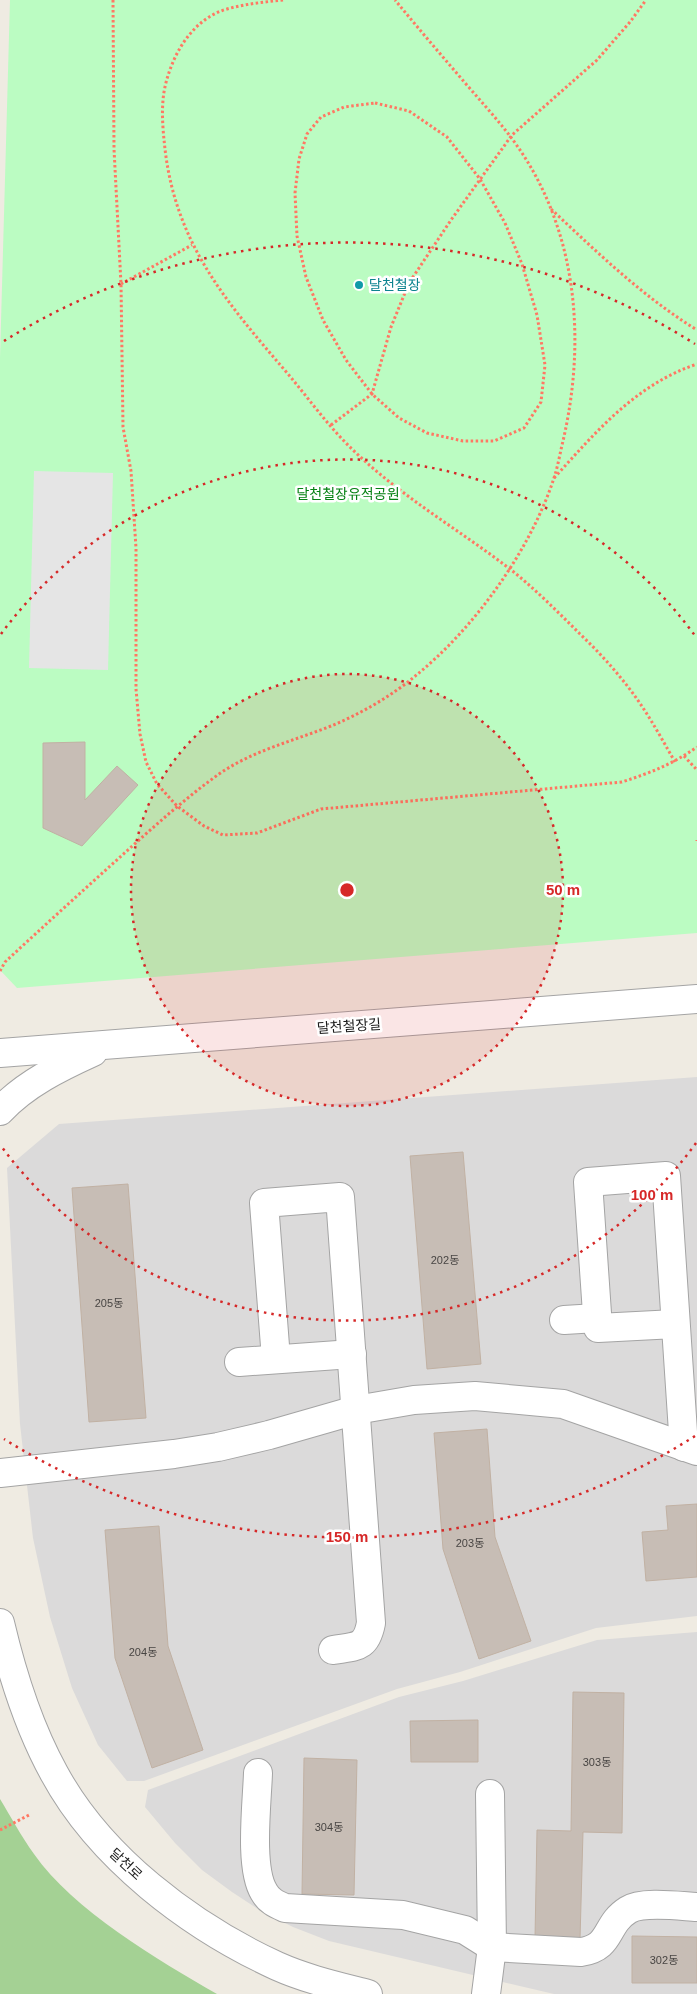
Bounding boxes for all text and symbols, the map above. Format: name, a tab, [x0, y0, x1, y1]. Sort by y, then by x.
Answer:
place label: 달천철장	[369, 277, 421, 293]
marker: 달천철장	[353, 279, 365, 291]
park label: 달천철장유적공원	[296, 486, 400, 502]
centre of rings	[338, 881, 356, 899]
text: 50 m	[546, 881, 580, 898]
street label: 달천철장길	[316, 1016, 382, 1036]
text: 100 m	[631, 1186, 673, 1203]
house number: 202동	[431, 1254, 459, 1266]
house number: 205동	[95, 1297, 123, 1309]
text: 150 m	[326, 1528, 368, 1545]
house number: 203동	[456, 1537, 484, 1549]
house number: 204동	[129, 1646, 157, 1658]
house number: 303동	[583, 1756, 611, 1768]
house number: 304동	[315, 1821, 343, 1833]
street label: 달천로	[106, 1845, 146, 1883]
house number: 302동	[650, 1954, 678, 1966]

